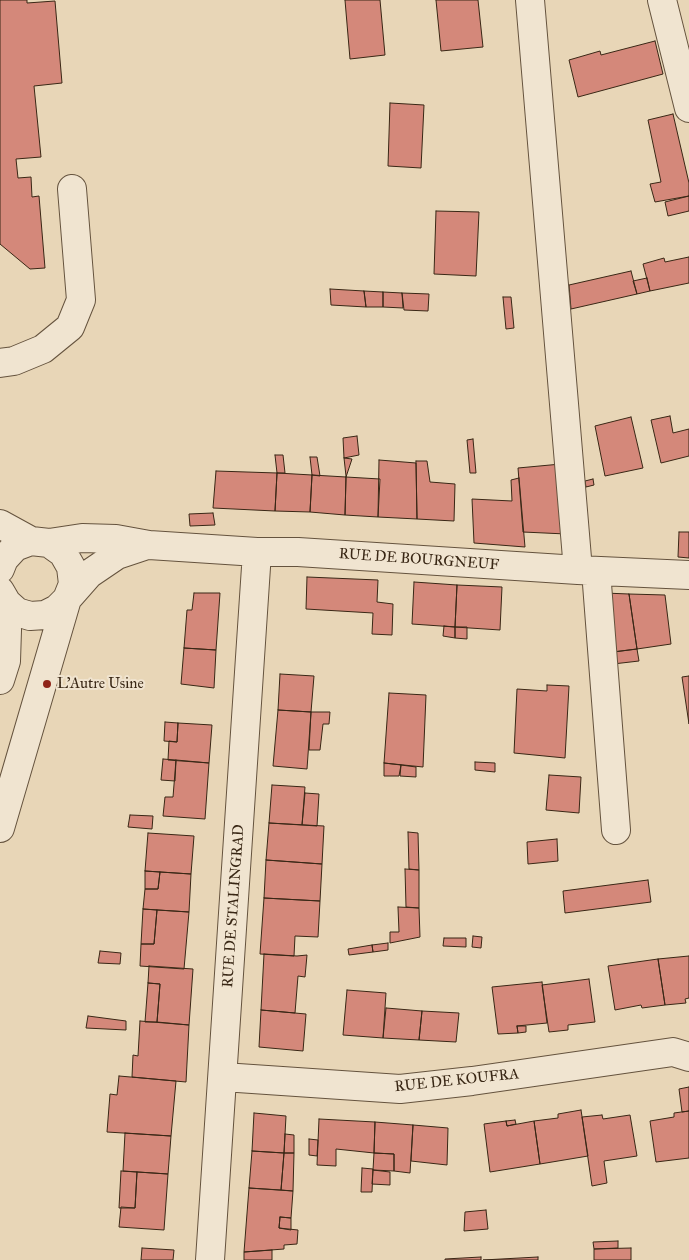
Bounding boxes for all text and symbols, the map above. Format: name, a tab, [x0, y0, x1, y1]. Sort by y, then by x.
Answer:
street label: RUE DE BOURGNEUF	[338, 545, 500, 575]
place label: L'Autre Usine	[57, 675, 144, 693]
marker: L'Autre Usine	[41, 678, 53, 690]
street label: RUE DE STALINGRAD	[219, 824, 249, 988]
street label: RUE DE KOUFRA	[394, 1066, 520, 1096]

